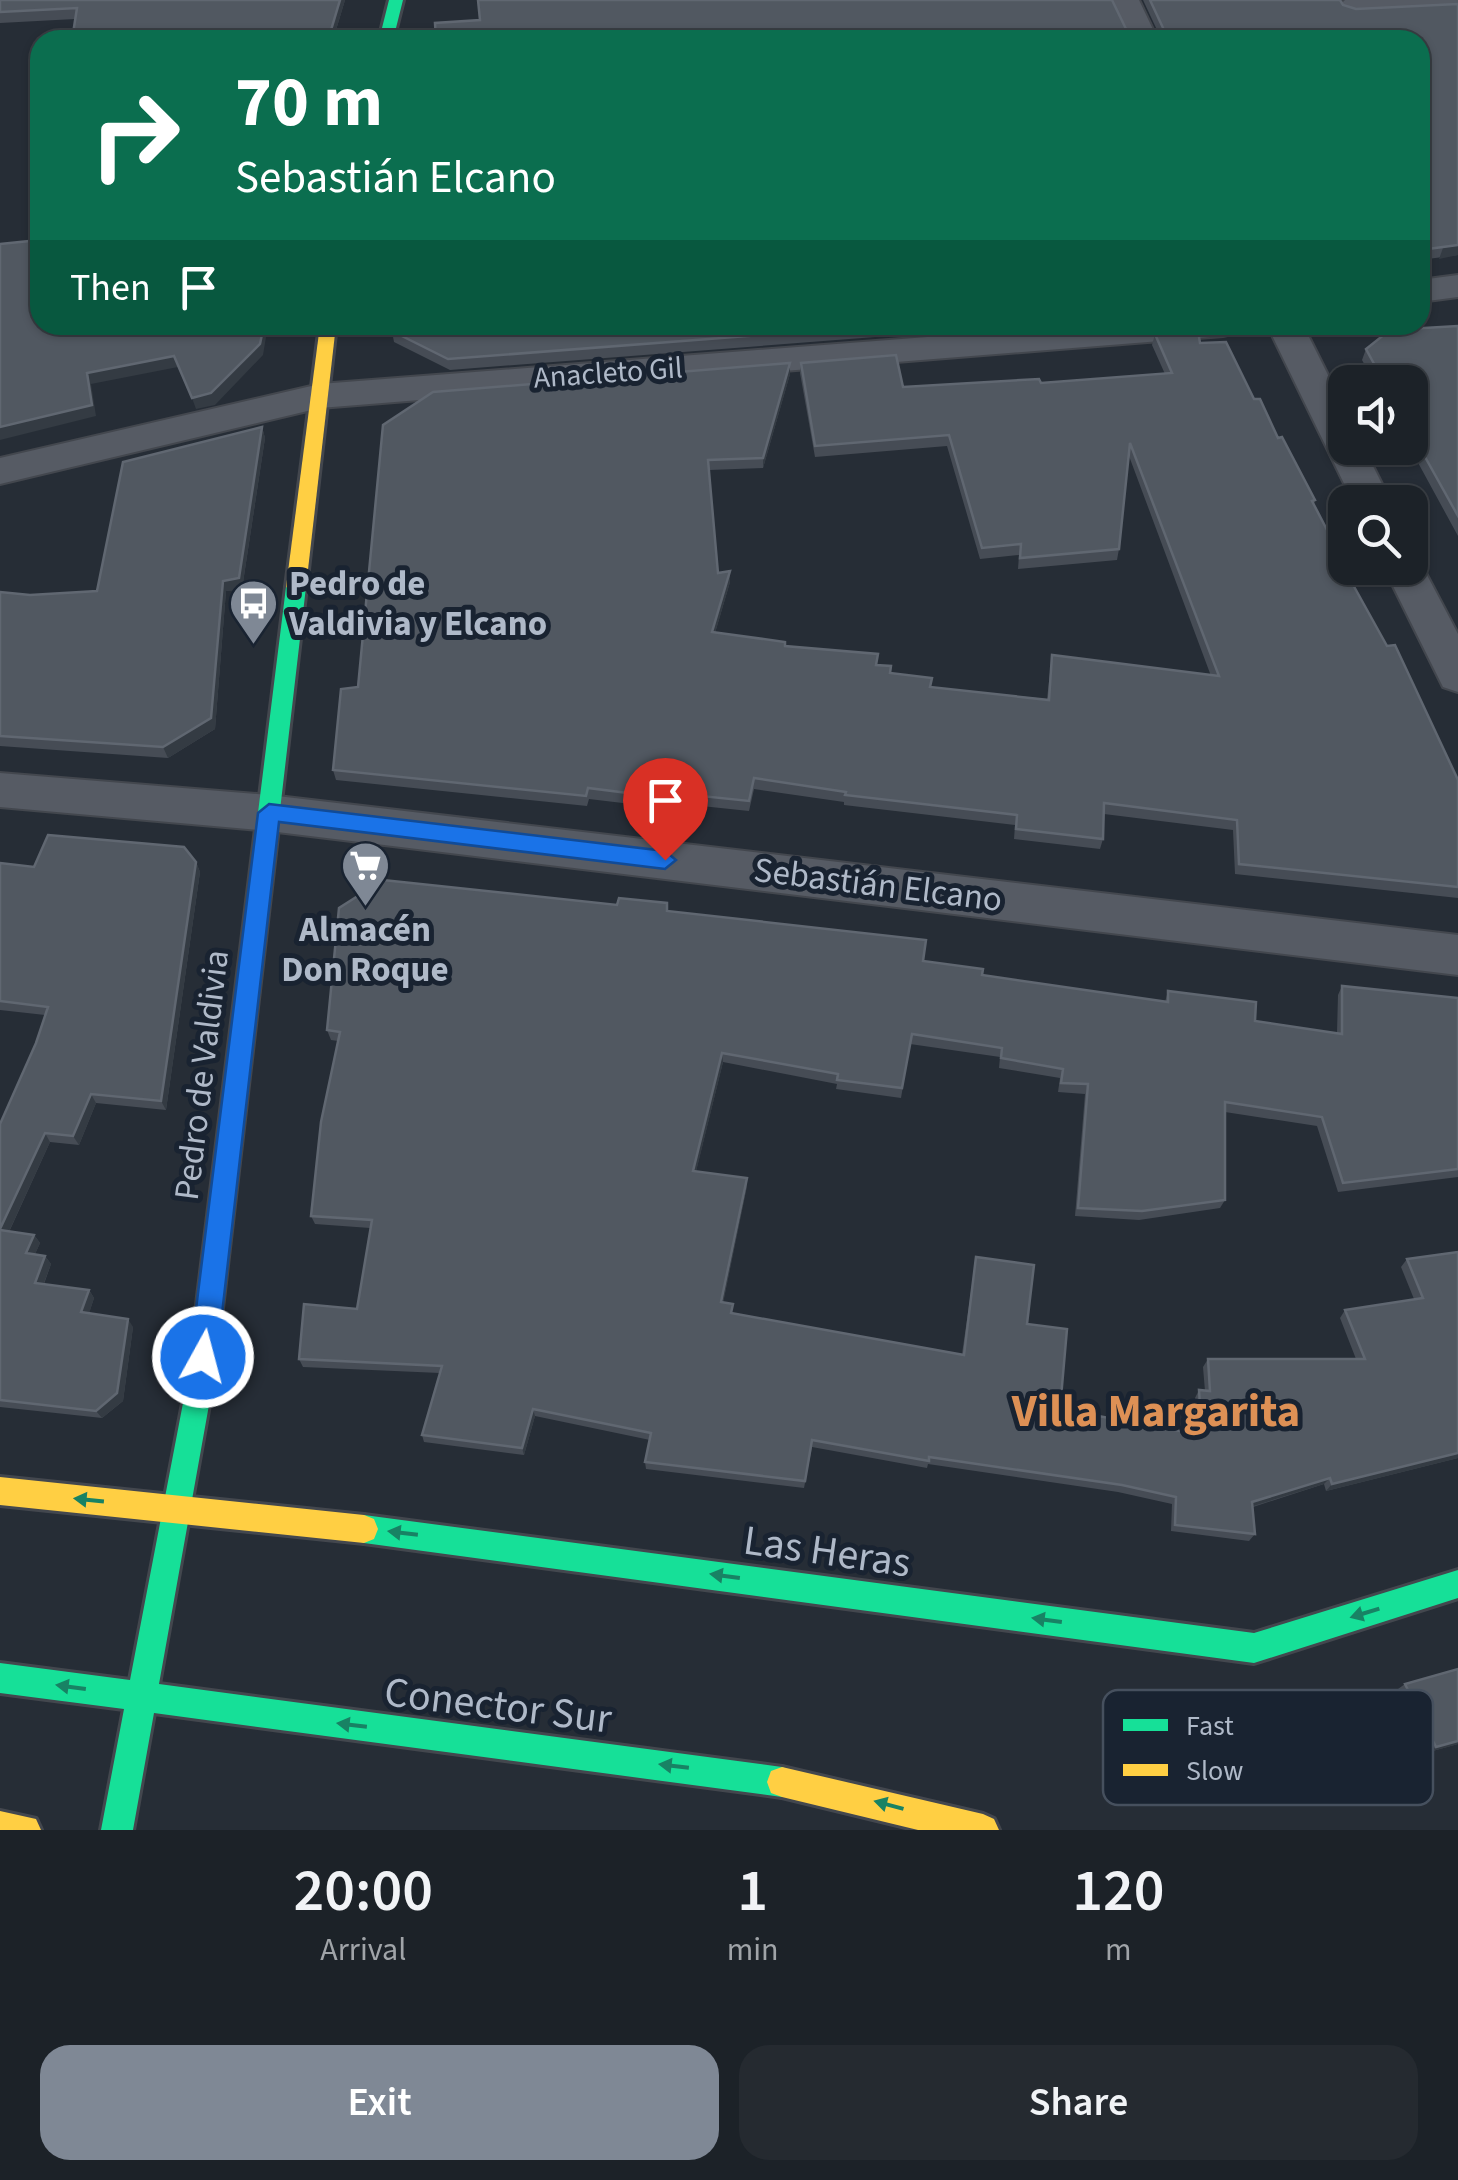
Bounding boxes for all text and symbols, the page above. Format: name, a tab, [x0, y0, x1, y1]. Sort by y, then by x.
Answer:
text: 70 m	[235, 53, 383, 153]
icon: right	[70, 70, 200, 200]
text: Sebastián Elcano	[235, 146, 556, 210]
icon: arrive	[171, 260, 226, 315]
text: Then	[70, 261, 151, 315]
street label: Anacleto Gil	[532, 346, 684, 400]
map controls	[1328, 365, 1428, 585]
button: sound	[1328, 365, 1428, 465]
button: search	[1328, 485, 1428, 585]
place label: Pedro de Valdivia y Elcano	[288, 559, 547, 649]
bus stop icon: Pedro de Valdivia y Elcano	[228, 578, 280, 646]
pin	[623, 758, 708, 861]
icon: arrive	[638, 773, 693, 828]
supermarket icon: Almacén Don Roque	[339, 840, 391, 908]
street label: Sebastián Elcano	[751, 845, 1005, 925]
place label: Almacén Don Roque	[281, 905, 449, 995]
street label: Pedro de Valdivia	[162, 947, 242, 1203]
position arrow	[151, 1305, 255, 1409]
district label: Villa Margarita	[1011, 1380, 1300, 1444]
one-way arrow	[72, 1492, 104, 1508]
street label: Las Heras	[740, 1511, 914, 1593]
one-way arrow	[387, 1525, 418, 1541]
one-way arrow	[709, 1568, 740, 1584]
one-way arrow	[1349, 1606, 1380, 1621]
one-way arrow	[1031, 1611, 1063, 1627]
street label: Conector Sur	[381, 1662, 615, 1750]
one-way arrow	[55, 1679, 87, 1695]
legend	[1103, 1690, 1433, 1805]
text: Fast	[1186, 1706, 1234, 1746]
one-way arrow	[335, 1717, 367, 1733]
text: Slow	[1186, 1751, 1243, 1791]
one-way arrow	[658, 1758, 689, 1774]
one-way arrow	[873, 1797, 904, 1812]
text: 20:00	[294, 1849, 433, 1934]
text: 1	[737, 1849, 768, 1934]
text: 120	[1072, 1849, 1164, 1934]
text: Arrival	[320, 1927, 406, 1973]
text: min	[727, 1927, 779, 1973]
text: m	[1105, 1927, 1132, 1973]
button: Exit	[40, 2045, 719, 2160]
button: Share	[739, 2045, 1418, 2160]

